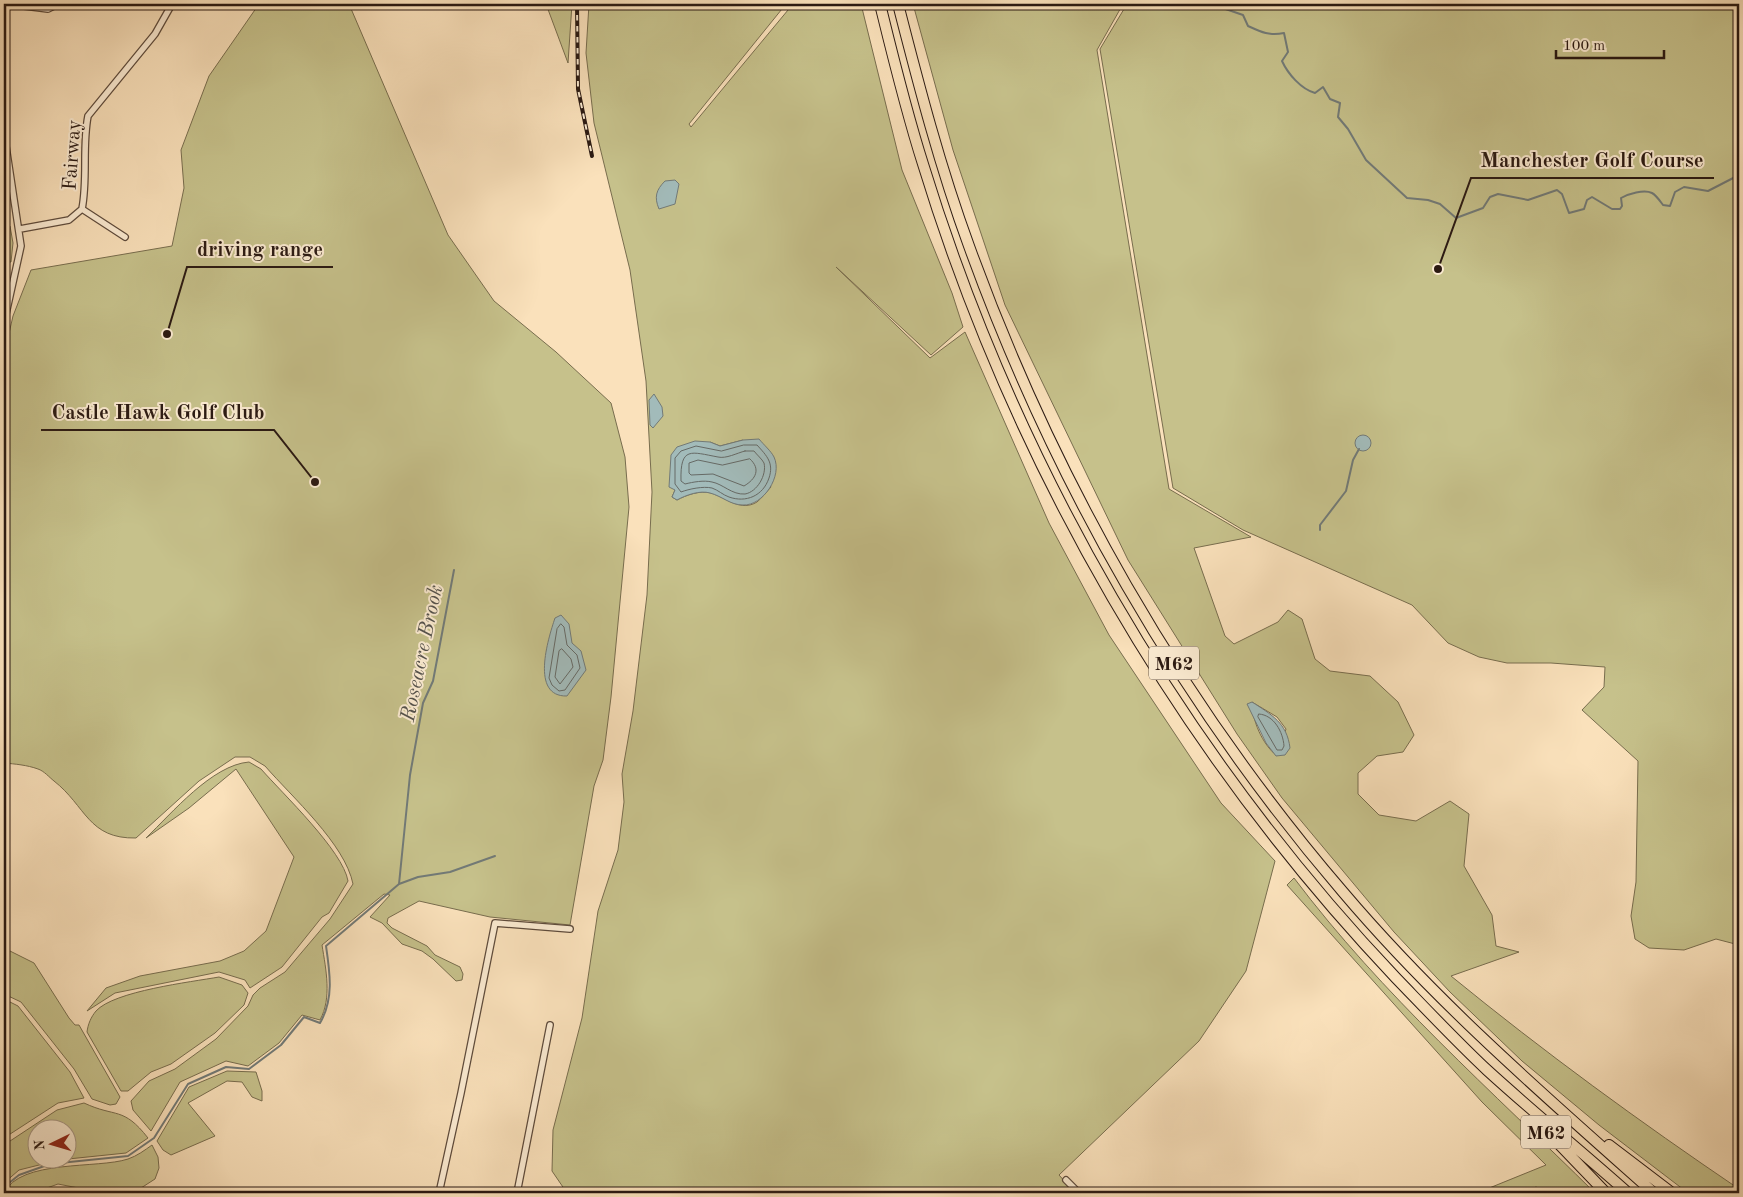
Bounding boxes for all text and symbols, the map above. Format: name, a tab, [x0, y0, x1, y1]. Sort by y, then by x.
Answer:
scale bar	[1556, 28, 1663, 60]
text: 100 m	[1563, 39, 1605, 54]
street label: Fairway	[61, 119, 85, 191]
callout: Manchester Golf Course	[1471, 142, 1714, 178]
text: Manchester Golf Course	[1480, 151, 1704, 172]
callout: driving range	[187, 231, 333, 267]
text: driving range	[197, 240, 323, 261]
callout: Castle Hawk Golf Club	[41, 394, 274, 430]
text: Castle Hawk Golf Club	[51, 403, 265, 424]
water label: Roseacre Brook	[398, 583, 447, 725]
road number: M62	[1149, 646, 1199, 680]
road number: M62	[1521, 1116, 1571, 1148]
north arrow	[28, 1120, 78, 1170]
text: N	[33, 1139, 47, 1151]

